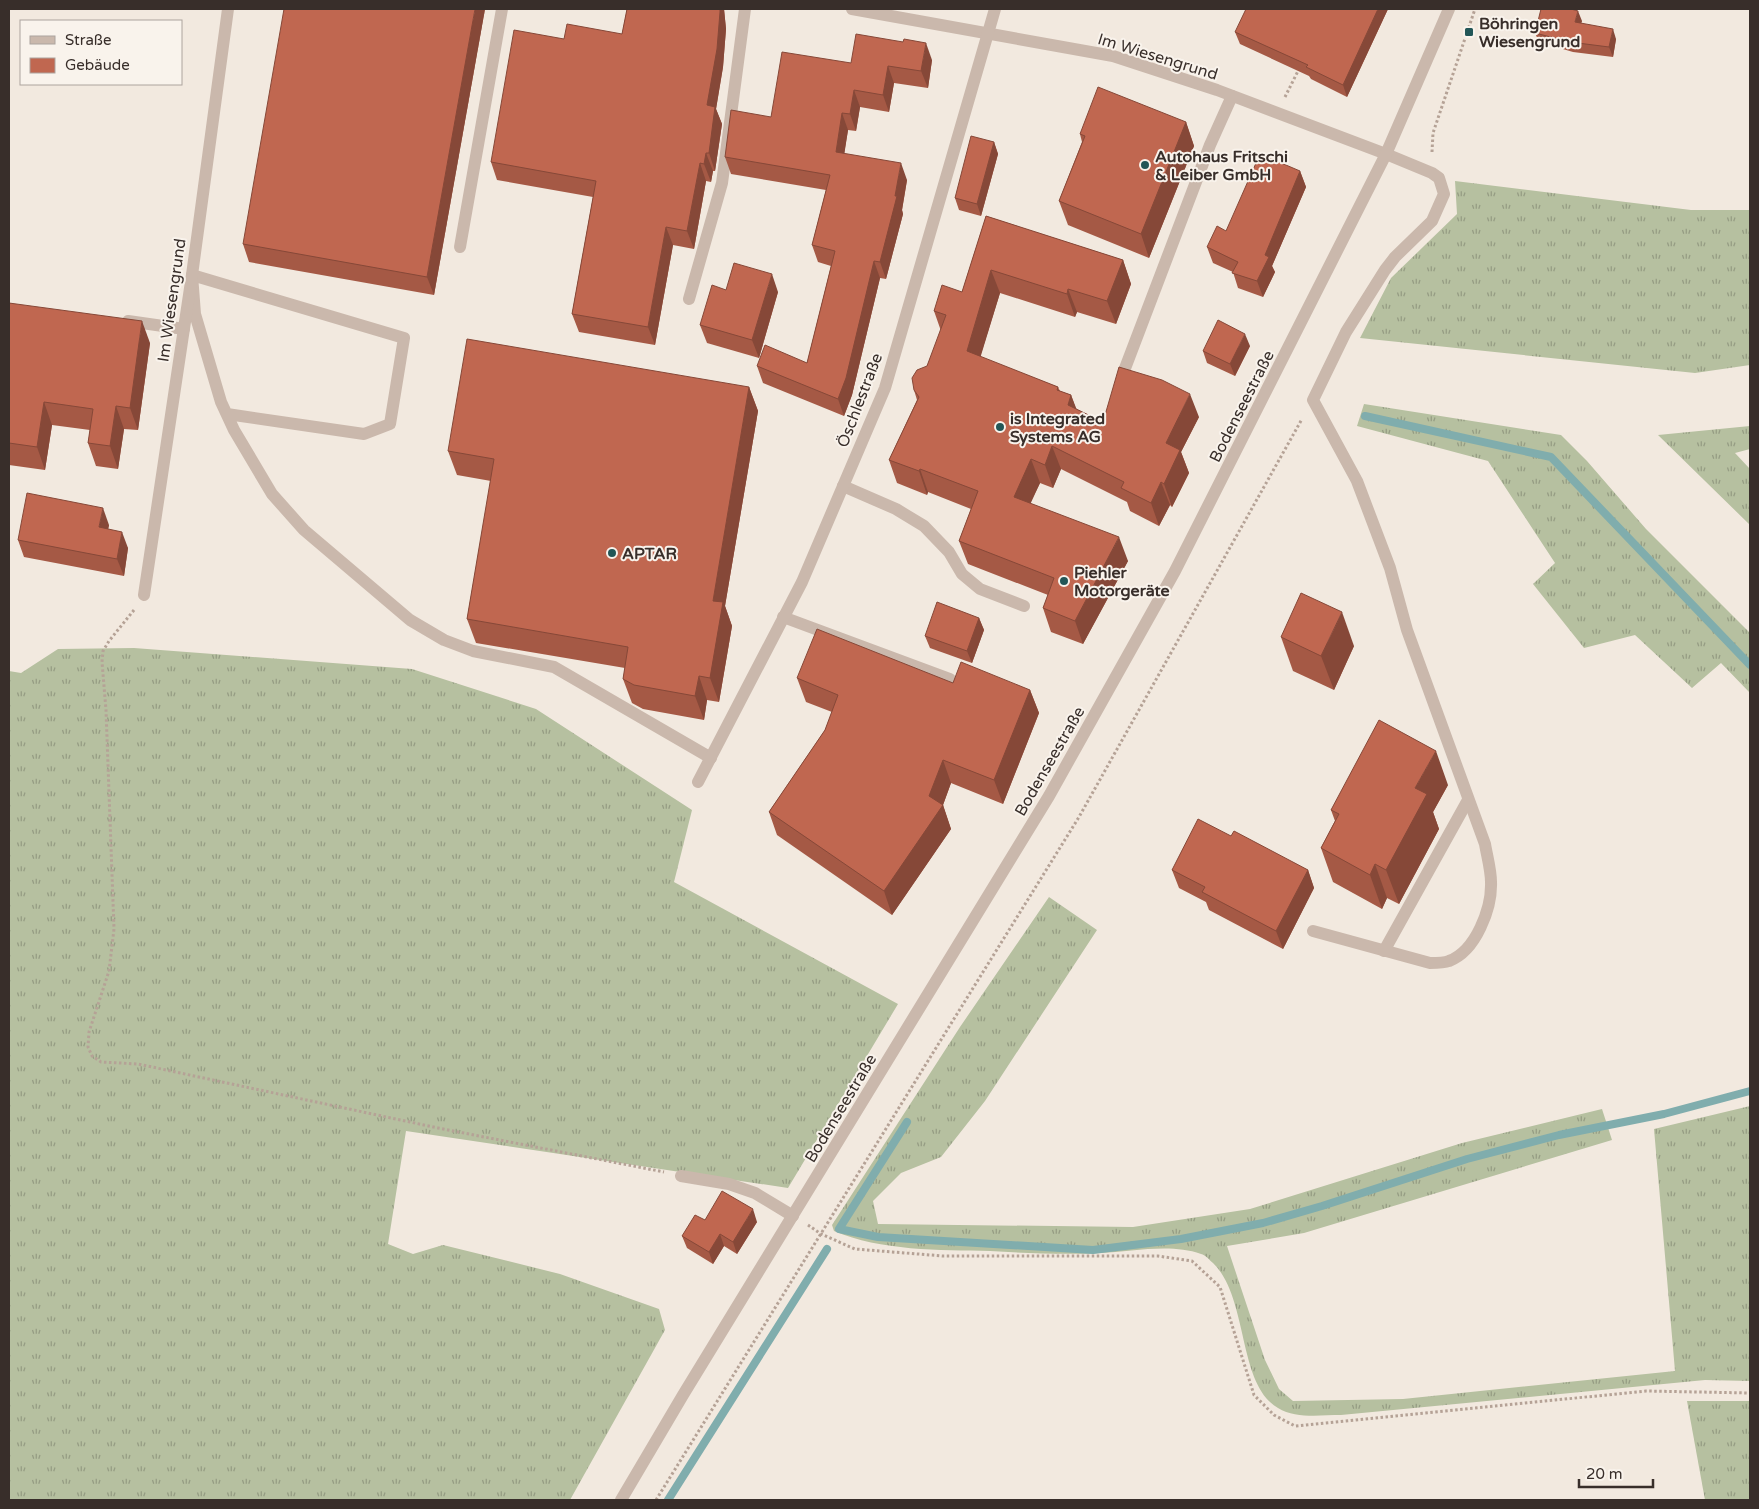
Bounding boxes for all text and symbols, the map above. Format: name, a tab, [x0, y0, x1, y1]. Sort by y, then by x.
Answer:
place label: Böhringen Wiesengrund	[1479, 14, 1580, 52]
legend	[20, 20, 182, 85]
marker: Böhringen Wiesengrund	[1463, 26, 1475, 38]
street label: Im Wiesengrund	[1095, 29, 1220, 85]
text: Straße	[65, 31, 111, 49]
text: Gebäude	[65, 56, 130, 74]
place label: Autohaus Fritschi & Leiber GmbH	[1155, 147, 1288, 185]
marker: Autohaus Fritschi & Leiber GmbH	[1139, 159, 1151, 171]
street label: Im Wiesengrund	[153, 237, 191, 363]
street label: Bodenseestraße	[1205, 347, 1279, 466]
street label: Öschlestraße	[833, 350, 887, 450]
place label: is Integrated Systems AG	[1010, 409, 1105, 447]
marker: is Integrated Systems AG	[994, 421, 1006, 433]
place label: APTAR	[622, 544, 677, 564]
marker: APTAR	[606, 547, 618, 559]
place label: Piehler Motorgeräte	[1074, 563, 1170, 601]
marker: Piehler Motorgeräte	[1058, 575, 1070, 587]
street label: Bodenseestraße	[1010, 703, 1089, 820]
street label: Bodenseestraße	[801, 1051, 881, 1166]
scale bar	[1579, 1456, 1653, 1488]
text: 20 m	[1586, 1465, 1623, 1483]

